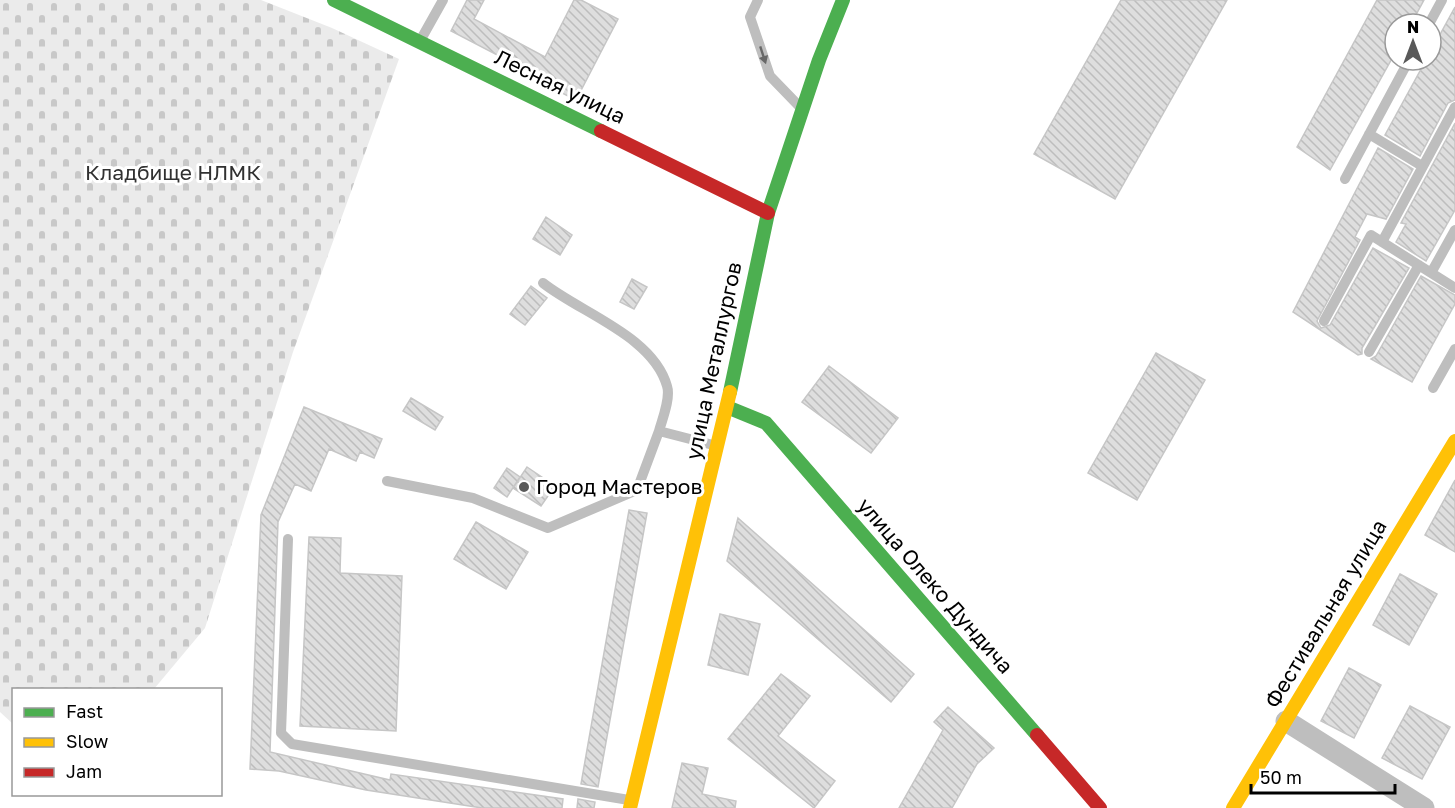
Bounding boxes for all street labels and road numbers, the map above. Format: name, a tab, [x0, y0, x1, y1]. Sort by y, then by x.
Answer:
street label: Лесная улица	[491, 43, 630, 129]
street label: улица Металлургов	[679, 259, 747, 462]
street label: улица Олеко Дундича	[852, 492, 1019, 678]
street label: Фестивальная улица	[1259, 515, 1392, 712]

